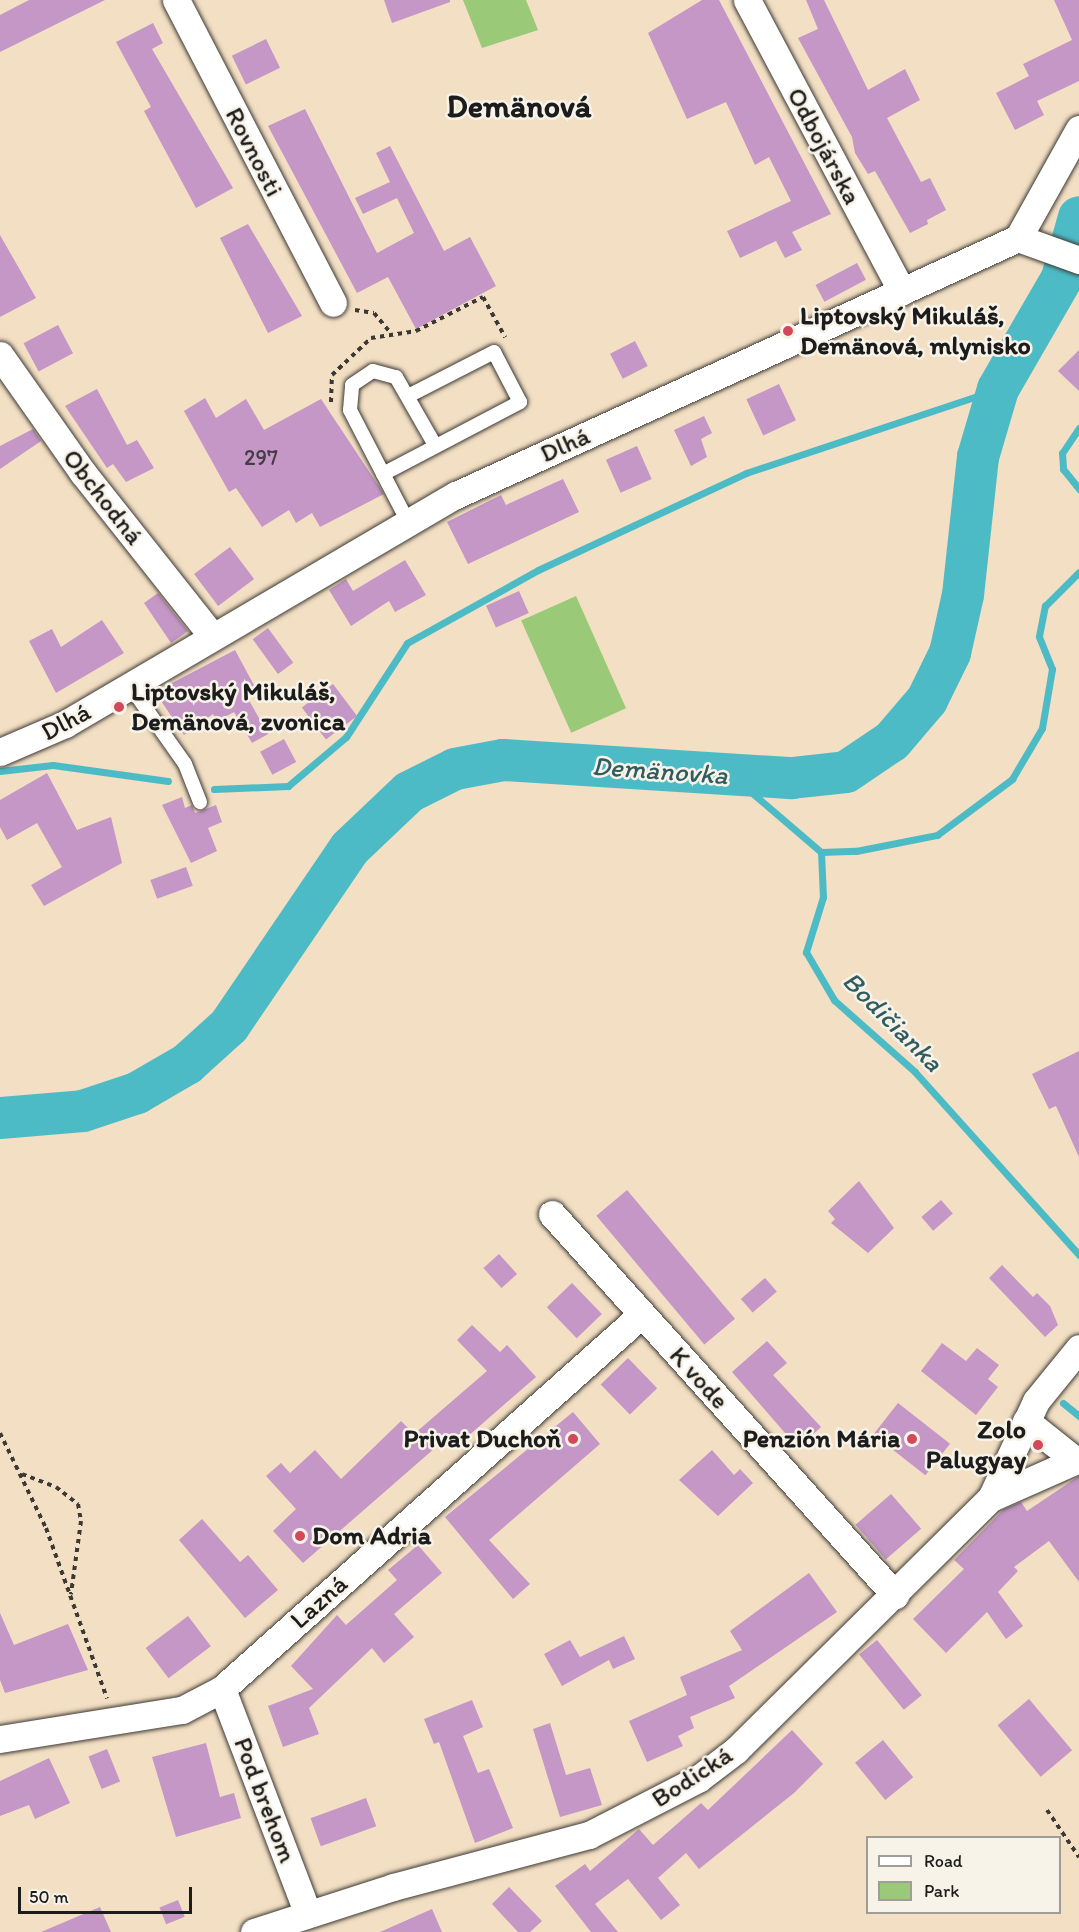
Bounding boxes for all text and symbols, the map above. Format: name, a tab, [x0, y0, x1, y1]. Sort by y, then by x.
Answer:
street label: Odbojárska	[780, 82, 868, 210]
district label: Demänová	[447, 87, 591, 125]
street label: Rovnosti	[218, 102, 290, 202]
place label: Liptovský Mikuláš, Demänová, mlynisko	[800, 300, 1031, 362]
marker: Liptovský Mikuláš, Demänová, mlynisko	[781, 324, 795, 338]
street label: Dlhá	[535, 420, 595, 470]
street label: Obchodná	[56, 443, 150, 551]
house number: 297	[244, 445, 278, 471]
place label: Liptovský Mikuláš, Demänová, zvonica	[131, 676, 345, 738]
street label: Dlhá	[36, 696, 96, 748]
marker: Liptovský Mikuláš, Demänová, zvonica	[112, 700, 126, 714]
water label: Demänovka	[591, 749, 729, 791]
water label: Bodičianka	[836, 964, 950, 1078]
street label: K vode	[663, 1340, 735, 1416]
place label: Zolo Palugyay	[926, 1414, 1026, 1476]
place label: Privat Duchoň	[404, 1423, 561, 1455]
place label: Penzión Mária	[743, 1423, 900, 1455]
marker: Privat Duchoň	[566, 1432, 580, 1446]
marker: Penzión Mária	[905, 1432, 919, 1446]
marker: Zolo Palugyay	[1031, 1438, 1045, 1452]
place label: Dom Adria	[312, 1520, 430, 1552]
marker: Dom Adria	[293, 1529, 307, 1543]
street label: Lazná	[284, 1568, 354, 1636]
street label: Pod brehom	[227, 1733, 303, 1867]
street label: Bodická	[646, 1739, 738, 1815]
legend	[866, 1836, 1061, 1914]
text: Road	[924, 1850, 963, 1872]
scale bar	[21, 1875, 195, 1913]
text: Park	[924, 1880, 959, 1902]
text: 50 m	[29, 1886, 69, 1908]

